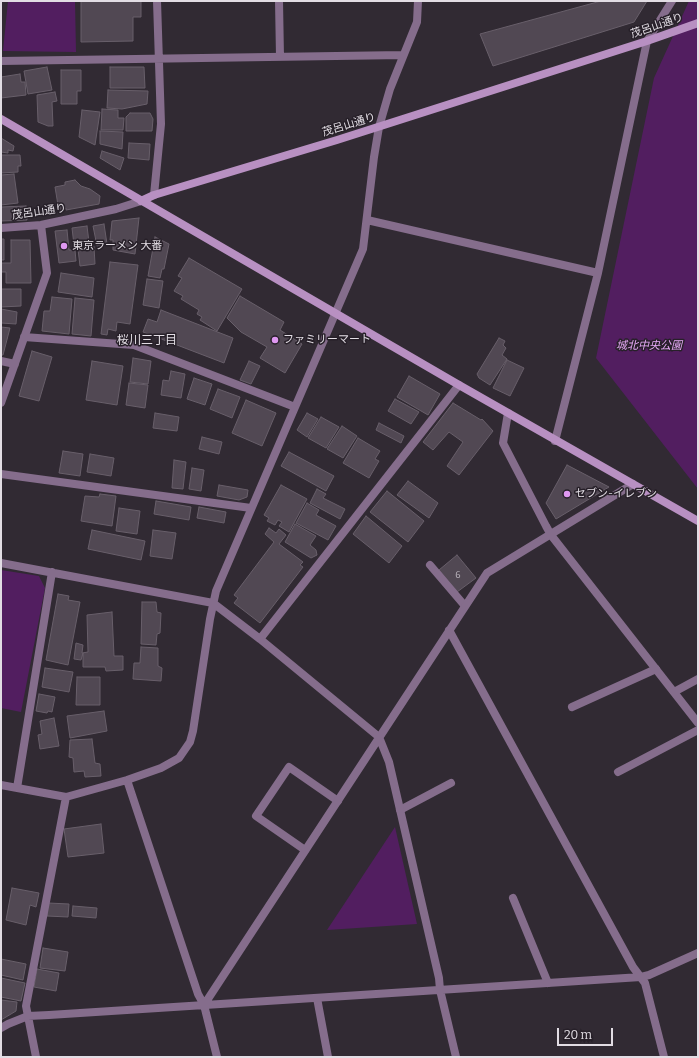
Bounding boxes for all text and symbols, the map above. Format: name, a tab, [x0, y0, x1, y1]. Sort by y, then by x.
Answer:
street label: 茂呂山通り	[629, 11, 685, 41]
street label: 茂呂山通り	[321, 111, 377, 139]
street label: 茂呂山通り	[11, 202, 67, 222]
place label: 東京ラーメン 大番	[72, 239, 162, 253]
marker: 東京ラーメン 大番	[59, 241, 69, 251]
place label: ファミリーマート	[283, 333, 371, 347]
district label: 桜川三丁目	[117, 334, 177, 348]
marker: ファミリーマート	[270, 335, 280, 345]
park label: 城北中央公園	[616, 339, 682, 353]
place label: セブン-イレブン	[575, 487, 657, 501]
marker: セブン-イレブン	[562, 489, 572, 499]
house number: 6	[455, 570, 461, 580]
scale bar	[559, 1020, 615, 1046]
text: 20 m	[564, 1028, 592, 1042]

